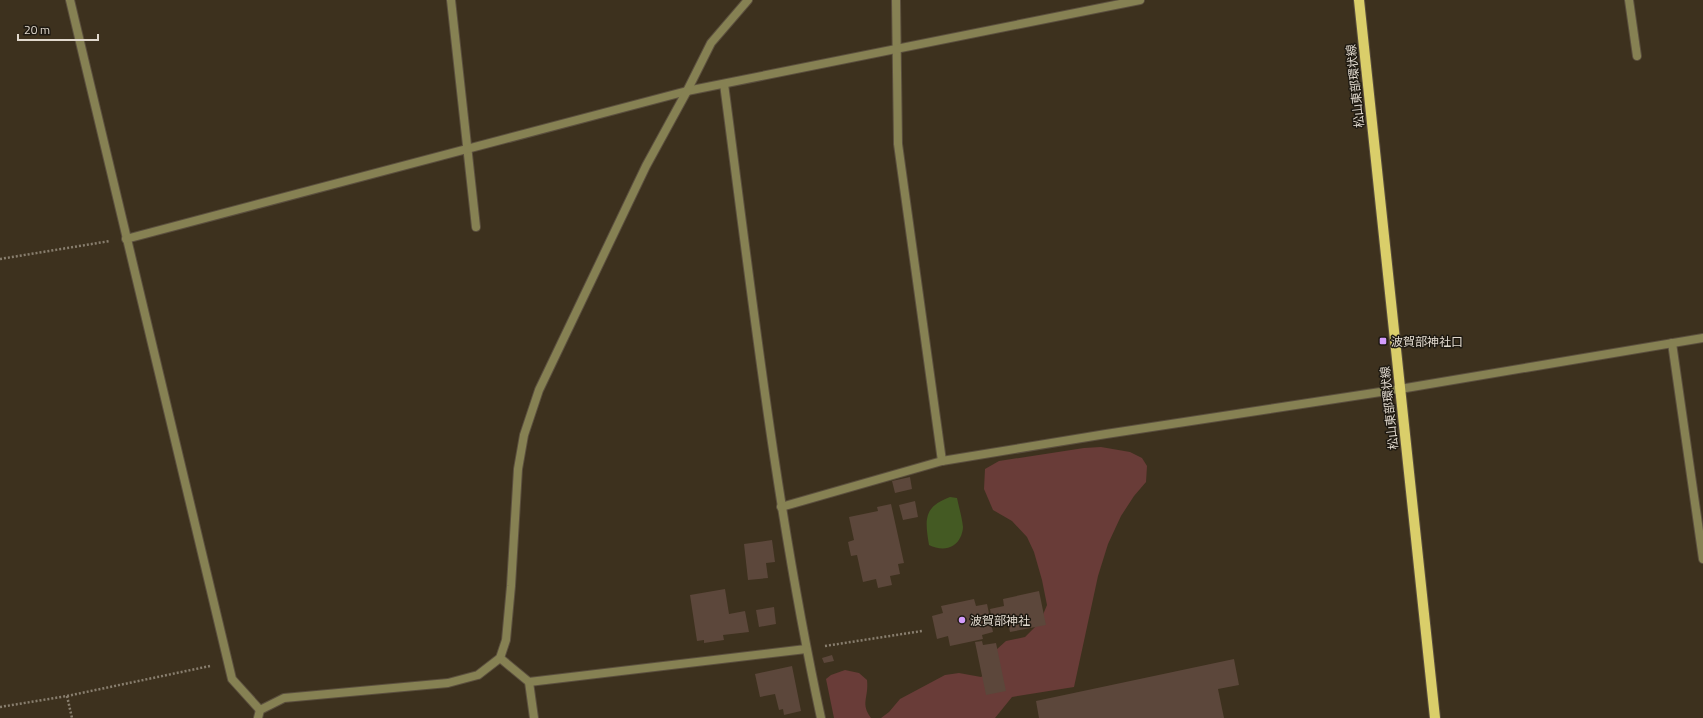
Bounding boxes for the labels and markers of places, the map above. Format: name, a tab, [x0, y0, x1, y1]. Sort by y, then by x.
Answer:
place label: 波賀部神社口	[1391, 332, 1463, 351]
marker: 波賀部神社口	[1378, 336, 1388, 346]
place label: 波賀部神社	[970, 611, 1030, 630]
marker: 波賀部神社	[957, 615, 967, 625]

